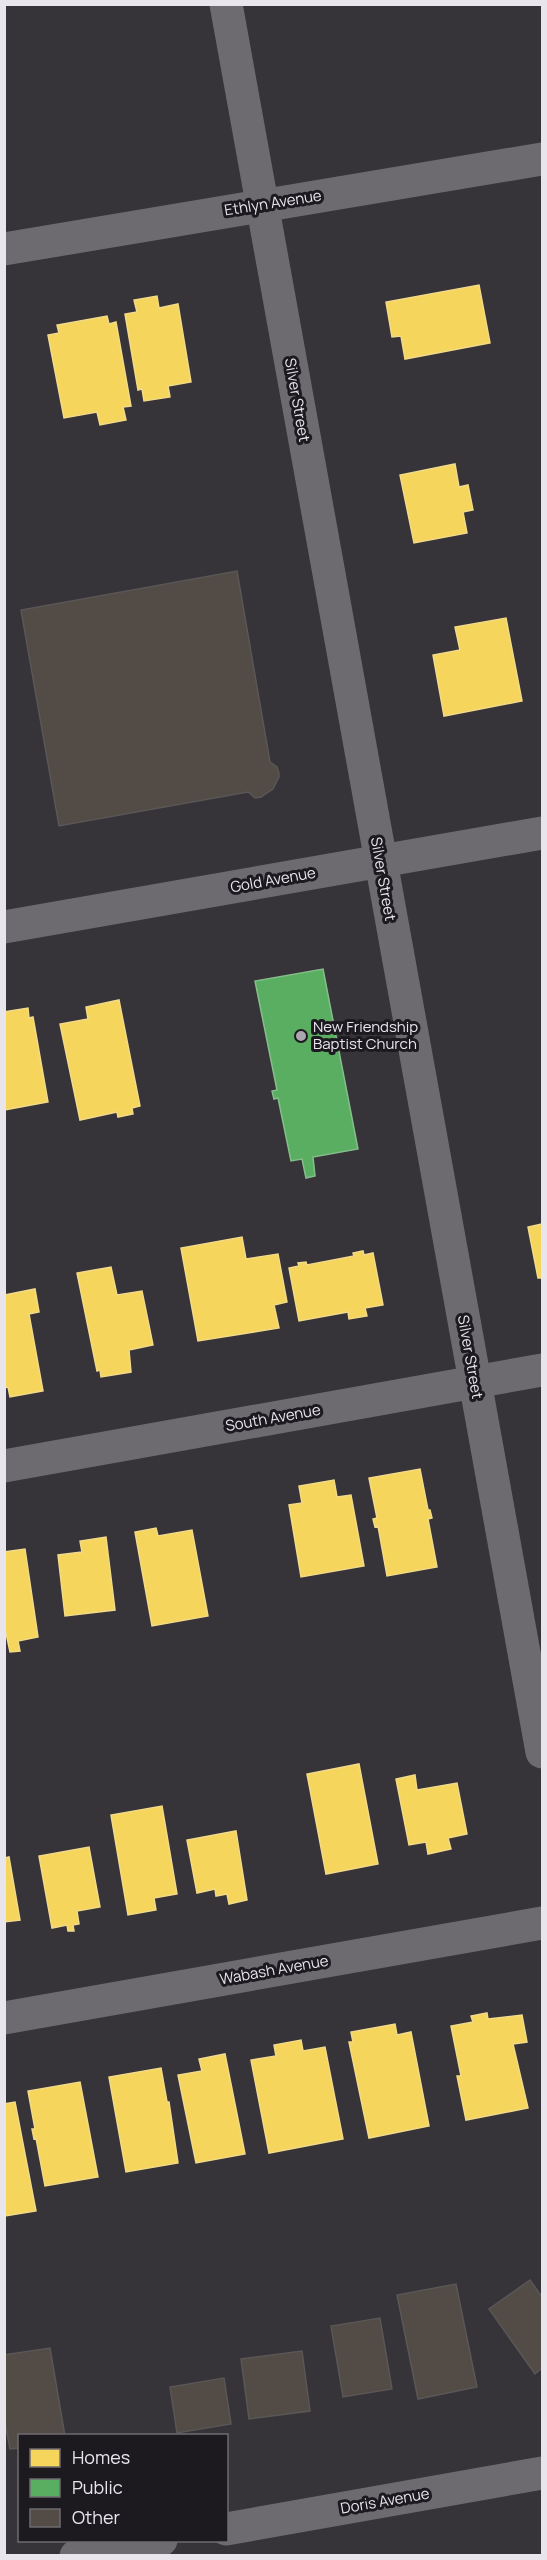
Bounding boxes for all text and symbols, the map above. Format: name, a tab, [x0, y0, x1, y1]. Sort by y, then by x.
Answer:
street label: Ethlyn Avenue	[223, 184, 323, 221]
street label: Silver Street	[280, 356, 315, 443]
street label: Silver Street	[366, 835, 401, 922]
street label: Gold Avenue	[229, 862, 317, 897]
place label: New Friendship Baptist Church	[313, 1016, 418, 1054]
marker: New Friendship Baptist Church	[294, 1029, 308, 1043]
street label: Silver Street	[453, 1313, 488, 1400]
street label: South Avenue	[224, 1399, 322, 1436]
street label: Wabash Avenue	[218, 1950, 330, 1989]
legend	[18, 2434, 228, 2542]
text: Homes	[72, 2445, 130, 2469]
text: Public	[72, 2475, 123, 2499]
street label: Doris Avenue	[339, 2482, 431, 2519]
text: Other	[72, 2505, 120, 2529]

